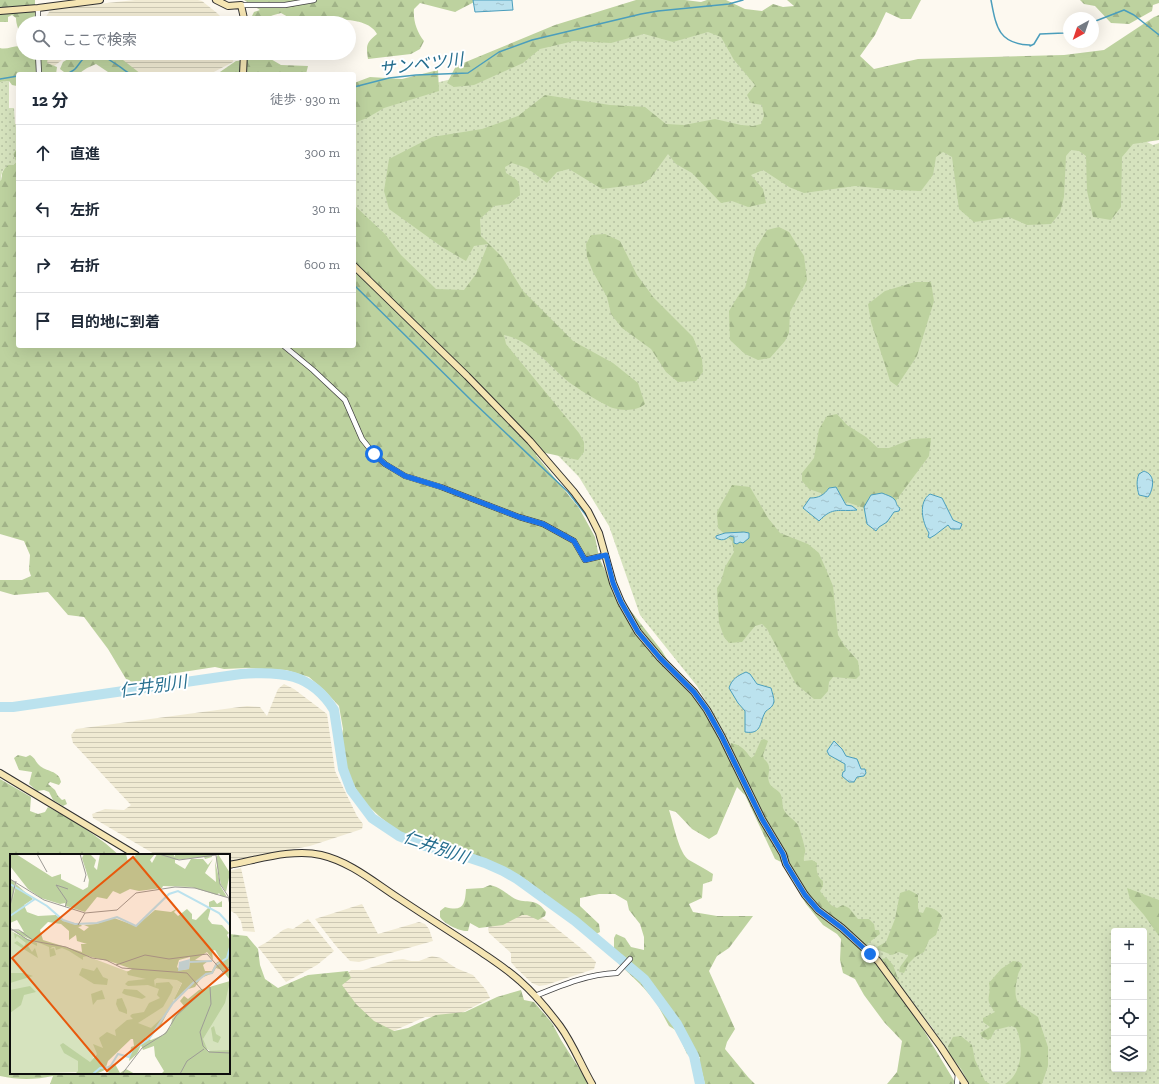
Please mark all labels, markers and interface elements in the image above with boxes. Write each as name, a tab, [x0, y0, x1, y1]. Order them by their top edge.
north arrow	[1063, 12, 1099, 48]
search box	[16, 16, 356, 60]
icon: search	[30, 27, 52, 49]
text: ここで検索	[62, 31, 137, 49]
water label: サンベツ川	[378, 49, 466, 79]
text: 12 分	[32, 90, 68, 110]
text: 徒歩 · 930 m	[270, 92, 340, 107]
icon: ahead	[32, 142, 54, 164]
text: 直進	[70, 145, 100, 163]
text: 300 m	[304, 145, 340, 160]
icon: left	[32, 198, 54, 220]
text: 左折	[70, 201, 100, 219]
text: 30 m	[312, 201, 340, 216]
icon: right	[32, 254, 54, 276]
text: 右折	[70, 257, 100, 275]
text: 600 m	[304, 257, 340, 272]
icon: arrive	[32, 310, 54, 332]
text: 目的地に到着	[70, 313, 160, 331]
route start	[365, 445, 383, 463]
water label: 仁井別川	[118, 671, 190, 701]
water label: 仁井別川	[401, 826, 473, 868]
inset map	[10, 854, 230, 1074]
map controls	[1111, 928, 1147, 1072]
button: +	[1111, 928, 1147, 964]
route end	[861, 945, 879, 963]
button: −	[1111, 964, 1147, 1000]
button: locate	[1111, 1000, 1147, 1036]
button: layers	[1111, 1036, 1147, 1072]

